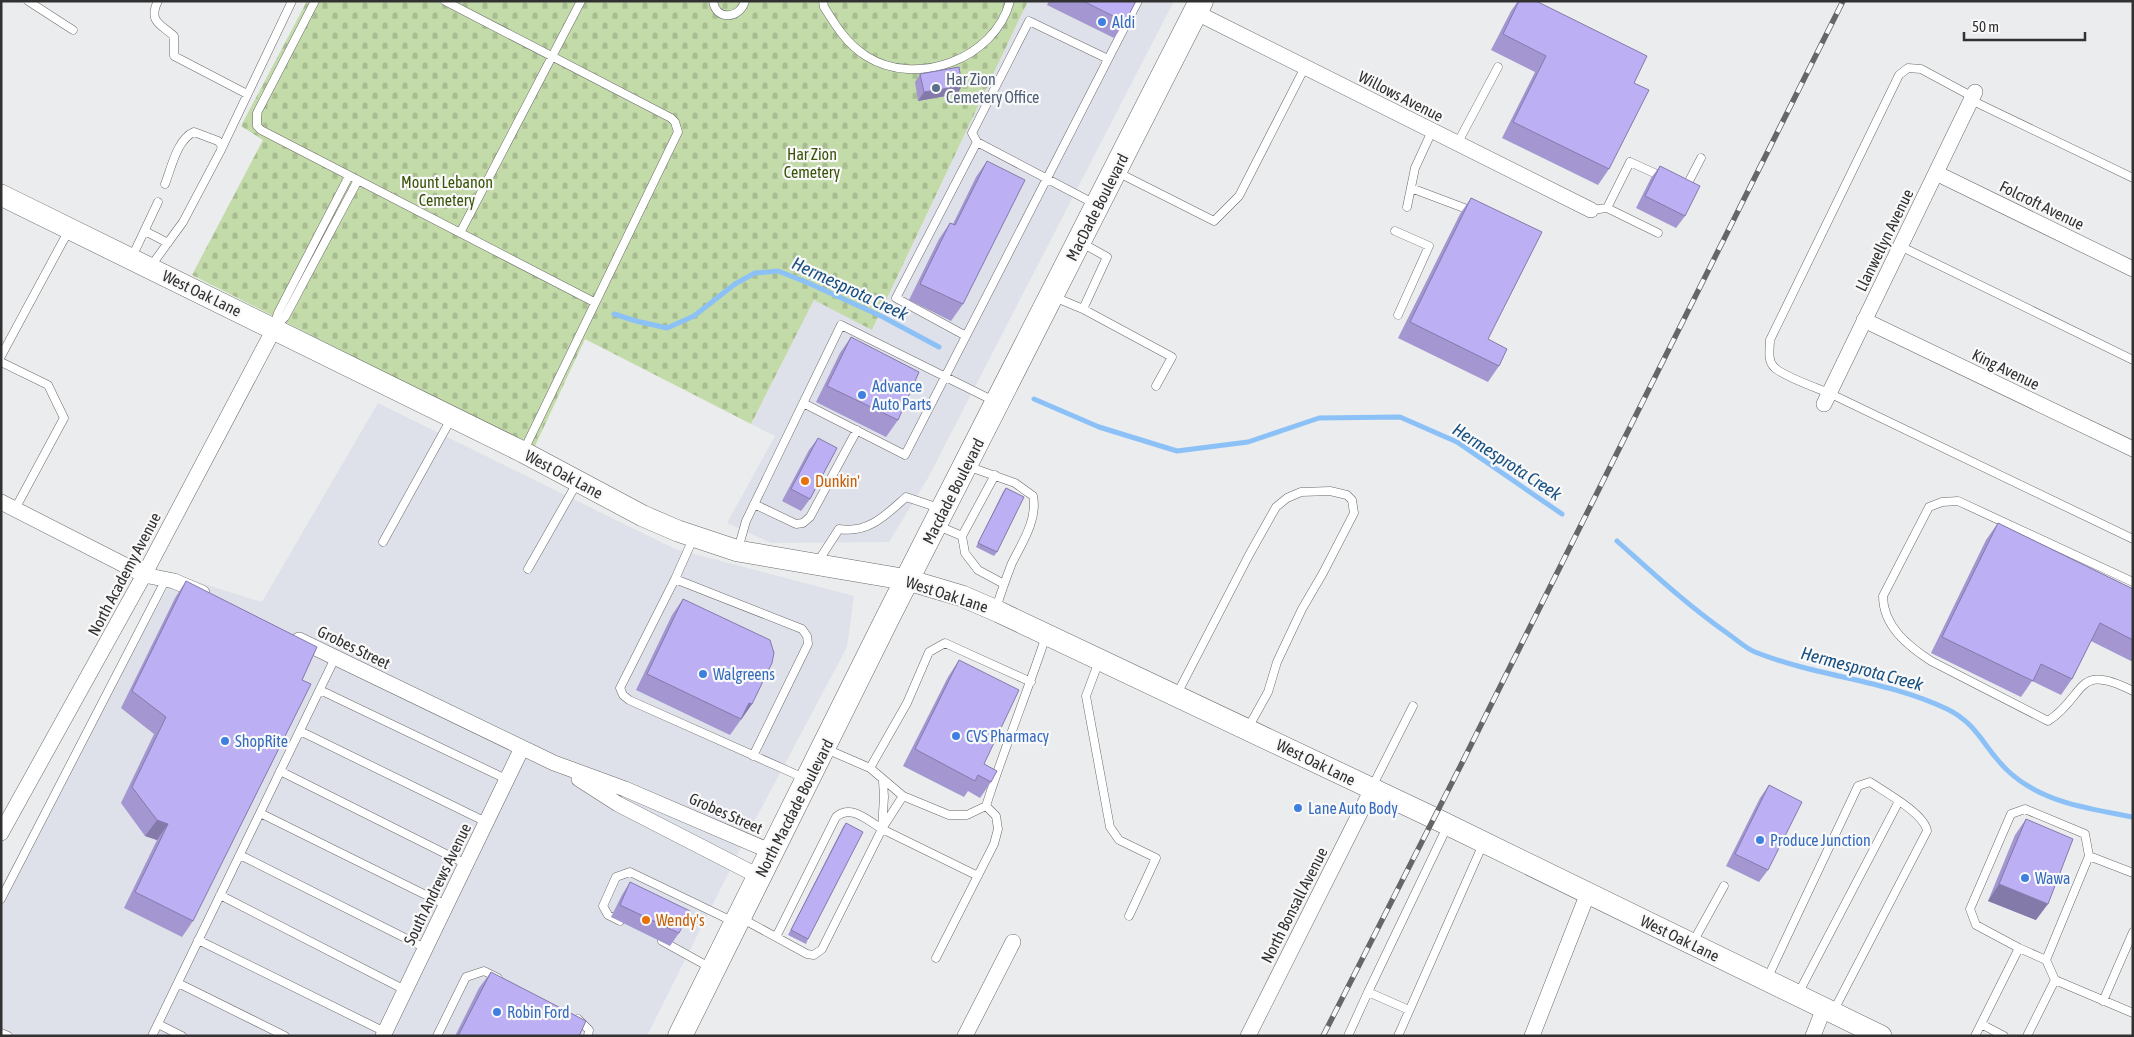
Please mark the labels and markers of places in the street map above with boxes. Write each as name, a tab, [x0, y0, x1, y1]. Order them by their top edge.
place label: Aldi	[1112, 13, 1135, 31]
marker: Aldi	[1096, 16, 1108, 28]
place label: Har Zion Cemetery Office	[946, 70, 1039, 107]
marker: Har Zion Cemetery Office	[930, 82, 942, 94]
place label: Advance Auto Parts	[872, 377, 932, 413]
marker: Advance Auto Parts	[856, 389, 868, 401]
place label: Dunkin'	[815, 472, 860, 490]
marker: Dunkin'	[799, 475, 811, 487]
place label: Walgreens	[713, 665, 775, 684]
marker: Walgreens	[697, 668, 709, 680]
place label: CVS Pharmacy	[966, 727, 1050, 746]
marker: CVS Pharmacy	[950, 730, 962, 742]
place label: ShopRite	[235, 732, 288, 751]
marker: ShopRite	[219, 735, 231, 747]
place label: Lane Auto Body	[1308, 799, 1398, 818]
marker: Lane Auto Body	[1292, 802, 1304, 814]
place label: Produce Junction	[1770, 831, 1871, 849]
marker: Produce Junction	[1754, 834, 1766, 846]
place label: Wawa	[2035, 869, 2070, 887]
marker: Wawa	[2019, 872, 2031, 884]
place label: Wendy's	[656, 911, 705, 930]
marker: Wendy's	[640, 914, 652, 926]
place label: Robin Ford	[507, 1003, 570, 1021]
marker: Robin Ford	[491, 1006, 503, 1018]

